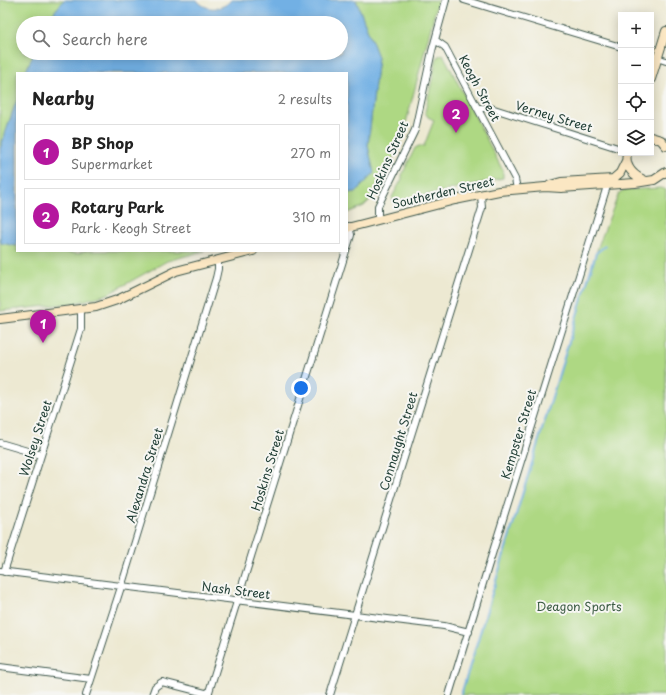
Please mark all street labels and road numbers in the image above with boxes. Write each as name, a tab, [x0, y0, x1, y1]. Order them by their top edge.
street label: Keogh Street	[455, 51, 505, 125]
street label: Verney Street	[513, 96, 595, 136]
street label: Hoskins Street	[362, 118, 412, 202]
street label: Southerden Street	[390, 172, 496, 212]
street label: Kempster Street	[496, 387, 540, 481]
street label: Connaught Street	[374, 389, 422, 493]
street label: Wolsey Street	[14, 397, 56, 478]
street label: Alexandra Street	[121, 425, 167, 525]
street label: Hoskins Street	[246, 427, 288, 513]
street label: Nash Street	[201, 577, 271, 603]

